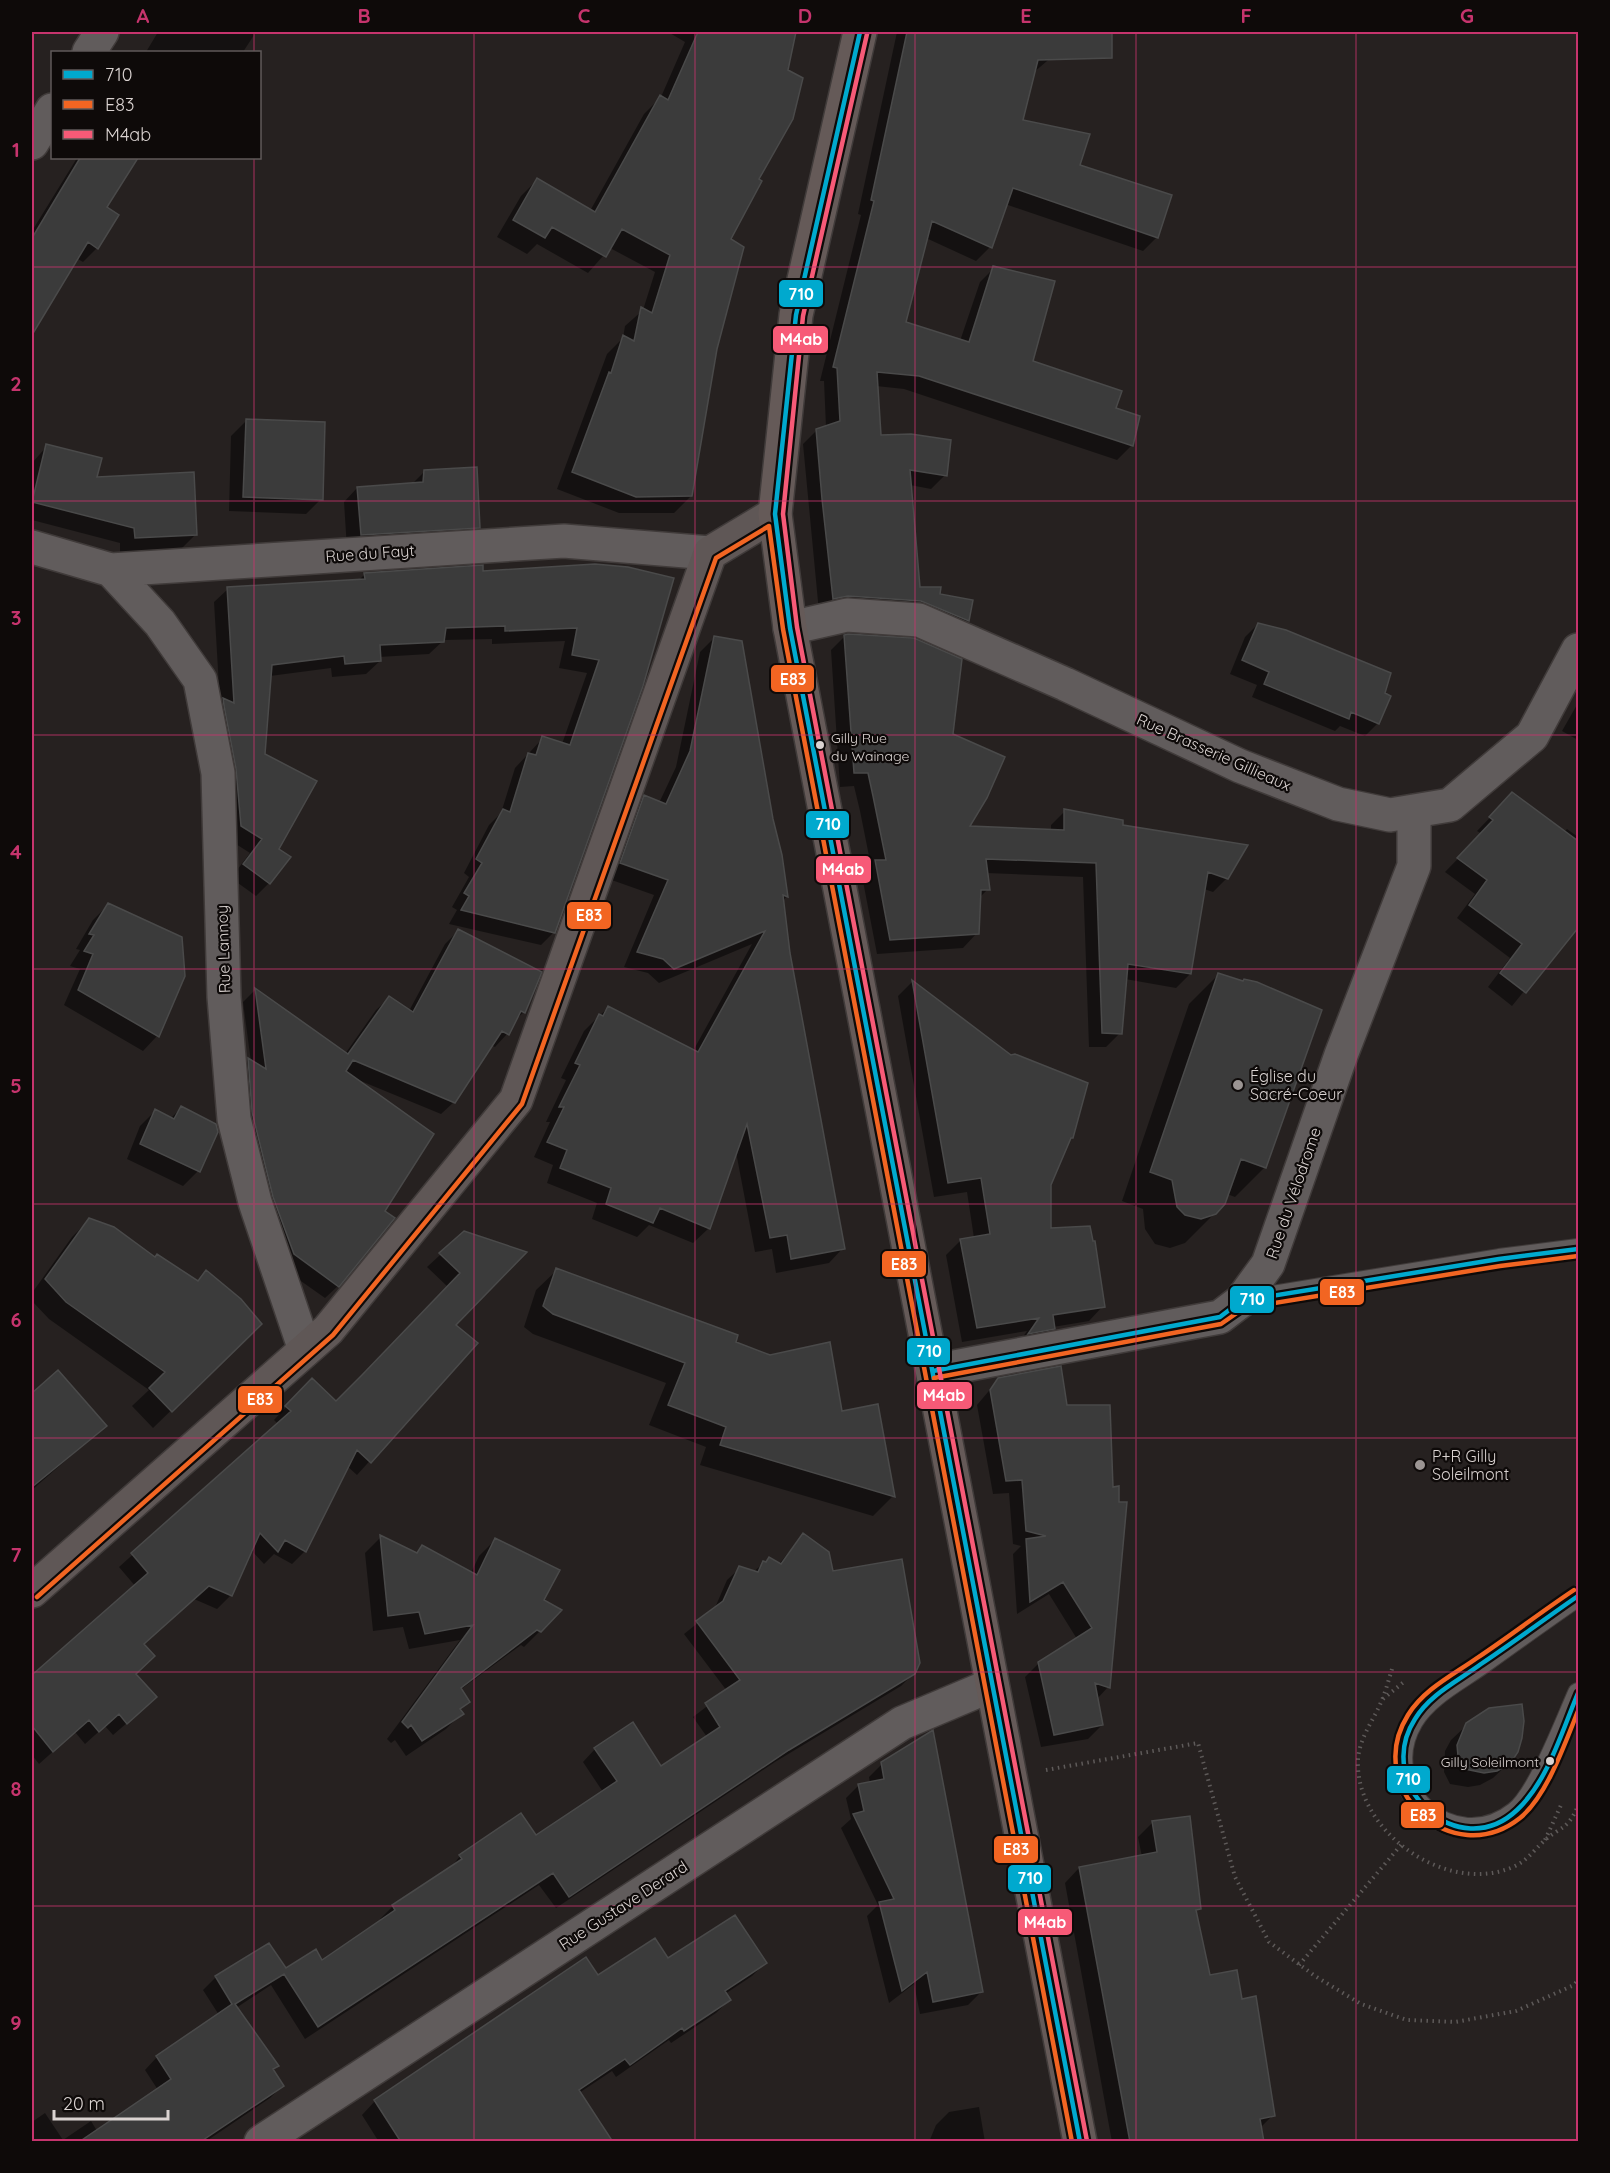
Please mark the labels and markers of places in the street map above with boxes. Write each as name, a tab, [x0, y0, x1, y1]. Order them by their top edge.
place label: Gilly Rue du Wainage	[831, 729, 909, 765]
marker: Gilly Rue du Wainage	[814, 739, 826, 751]
place label: Église du Sacré-Coeur	[1250, 1066, 1342, 1104]
marker: Église du Sacré-Coeur	[1231, 1078, 1245, 1092]
place label: P+R Gilly Soleilmont	[1432, 1446, 1509, 1484]
marker: P+R Gilly Soleilmont	[1413, 1458, 1427, 1472]
place label: Gilly Soleilmont	[1441, 1753, 1539, 1771]
marker: Gilly Soleilmont	[1544, 1755, 1556, 1767]

